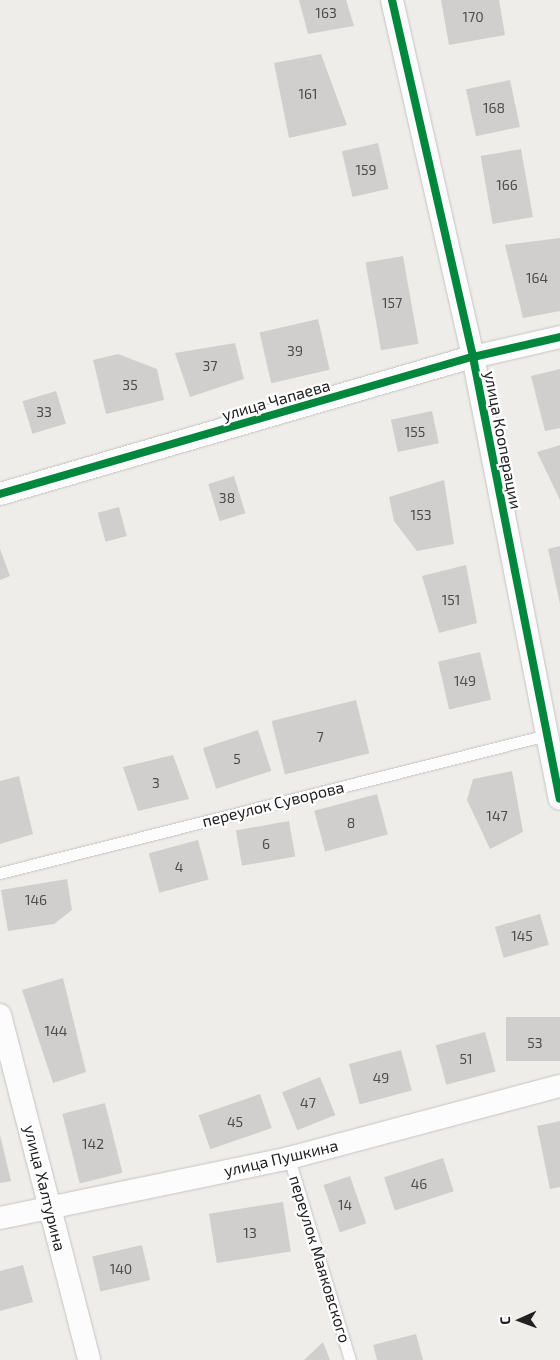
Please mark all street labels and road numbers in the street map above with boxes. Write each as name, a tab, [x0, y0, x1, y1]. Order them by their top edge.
street label: улица Кооперации	[480, 369, 526, 511]
street label: улица Чапаева	[220, 375, 332, 425]
street label: переулок Суворова	[200, 777, 346, 831]
street label: улица Халтурина	[20, 1123, 70, 1253]
street label: улица Пушкина	[222, 1136, 340, 1180]
street label: переулок Маяковского	[285, 1173, 355, 1345]

